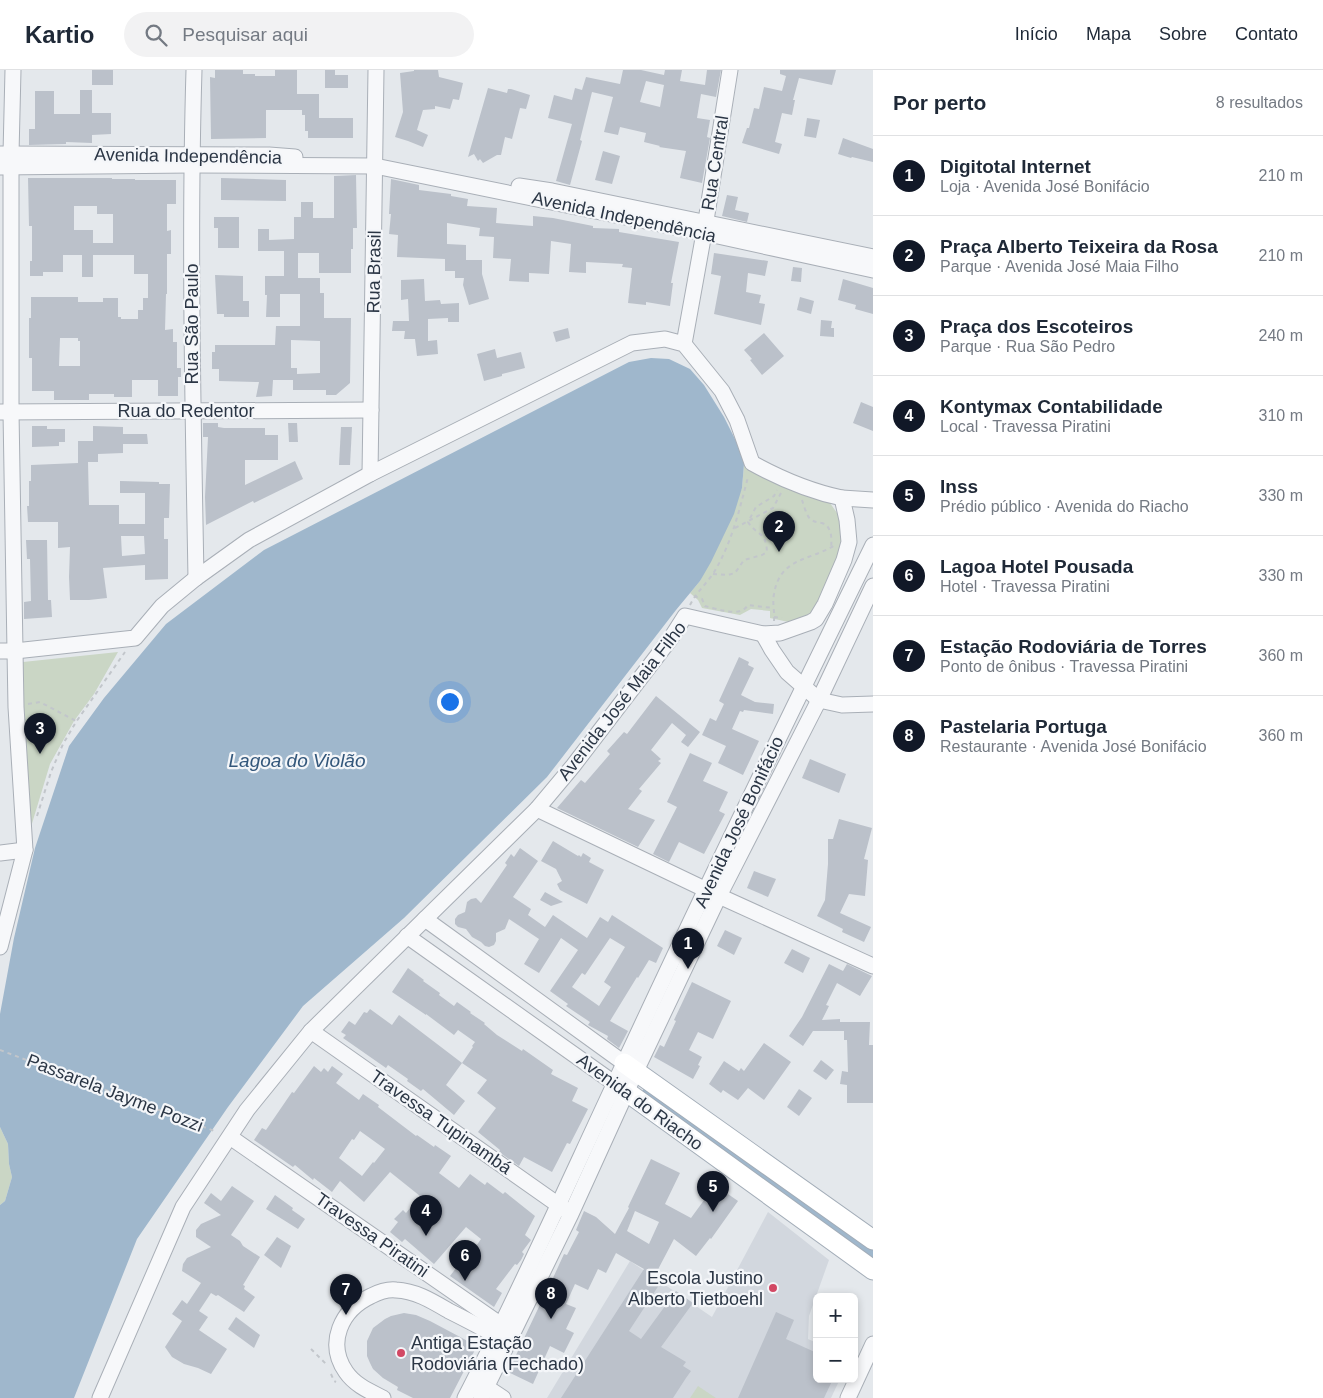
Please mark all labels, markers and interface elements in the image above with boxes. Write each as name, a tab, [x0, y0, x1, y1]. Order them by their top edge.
search box	[124, 12, 474, 57]
text: Kartio	[25, 21, 94, 48]
icon: search	[142, 21, 170, 49]
text: Pesquisar aqui	[182, 24, 308, 45]
text: Início	[1015, 24, 1058, 44]
text: Mapa	[1086, 24, 1131, 44]
text: Sobre	[1159, 24, 1207, 44]
text: Contato	[1235, 24, 1298, 44]
text: Por perto	[893, 91, 986, 114]
text: 8 resultados	[1216, 94, 1303, 111]
street label: Rua Central	[698, 114, 732, 212]
street label: Avenida Independência	[94, 144, 283, 168]
text: Digitotal Internet	[940, 156, 1091, 177]
text: 1	[905, 167, 913, 184]
text: 210 m	[1259, 167, 1303, 184]
text: Loja · Avenida José Bonifácio	[940, 178, 1150, 195]
street label: Avenida Independência	[530, 188, 719, 247]
street label: Rua Brasil	[363, 230, 385, 314]
text: Praça Alberto Teixeira da Rosa	[940, 236, 1218, 257]
text: 2	[905, 247, 913, 264]
text: 210 m	[1259, 247, 1303, 264]
text: Parque · Avenida José Maia Filho	[940, 258, 1179, 275]
street label: Rua São Paulo	[182, 263, 202, 385]
text: Praça dos Escoteiros	[940, 316, 1133, 337]
text: 3	[905, 327, 913, 344]
text: 240 m	[1259, 327, 1303, 344]
text: Parque · Rua São Pedro	[940, 338, 1115, 355]
text: Kontymax Contabilidade	[940, 396, 1163, 417]
street label: Rua do Redentor	[117, 401, 255, 421]
text: 4	[905, 407, 913, 424]
text: 310 m	[1259, 407, 1303, 424]
text: Local · Travessa Piratini	[940, 418, 1111, 435]
text: Inss	[940, 476, 978, 497]
text: 5	[905, 487, 913, 504]
text: 330 m	[1259, 487, 1303, 504]
text: Prédio público · Avenida do Riacho	[940, 498, 1189, 515]
pin: 2	[763, 511, 795, 552]
text: Lagoa Hotel Pousada	[940, 556, 1133, 577]
text: 6	[905, 567, 913, 584]
text: 330 m	[1259, 567, 1303, 584]
text: Hotel · Travessa Piratini	[940, 578, 1110, 595]
street label: Avenida José Maia Filho	[554, 618, 690, 784]
text: Estação Rodoviária de Torres	[940, 636, 1207, 657]
text: 7	[905, 647, 913, 664]
text: 360 m	[1259, 647, 1303, 664]
text: Ponto de ônibus · Travessa Piratini	[940, 658, 1188, 675]
your location	[437, 689, 463, 715]
pin: 3	[24, 713, 56, 754]
text: Pastelaria Portuga	[940, 716, 1107, 737]
text: 8	[905, 727, 913, 744]
text: 360 m	[1259, 727, 1303, 744]
street label: Avenida José Bonifácio	[690, 733, 788, 911]
text: Restaurante · Avenida José Bonifácio	[940, 738, 1207, 755]
water label: Lagoa do Violão	[229, 750, 366, 771]
pin: 1	[672, 928, 704, 969]
street label: Passarela Jayme Pozzi	[24, 1050, 206, 1136]
street label: Avenida do Riacho	[573, 1050, 707, 1154]
street label: Travessa Tupinambá	[367, 1066, 516, 1179]
pin: 5	[697, 1171, 729, 1212]
street label: Travessa Piratini	[312, 1189, 432, 1281]
pin: 4	[410, 1195, 442, 1236]
pin: 6	[449, 1240, 481, 1281]
place label: Escola Justino Alberto Tietboehl	[628, 1268, 763, 1309]
pin: 7	[330, 1274, 362, 1315]
pin: 8	[535, 1278, 567, 1319]
marker: Escola Justino Alberto Tietboehl	[767, 1282, 779, 1294]
map controls	[813, 1293, 858, 1383]
button: +	[813, 1293, 858, 1338]
place label: Antiga Estação Rodoviária (Fechado)	[411, 1333, 584, 1374]
button: −	[813, 1338, 858, 1383]
marker: Antiga Estação Rodoviária (Fechado)	[395, 1347, 407, 1359]

